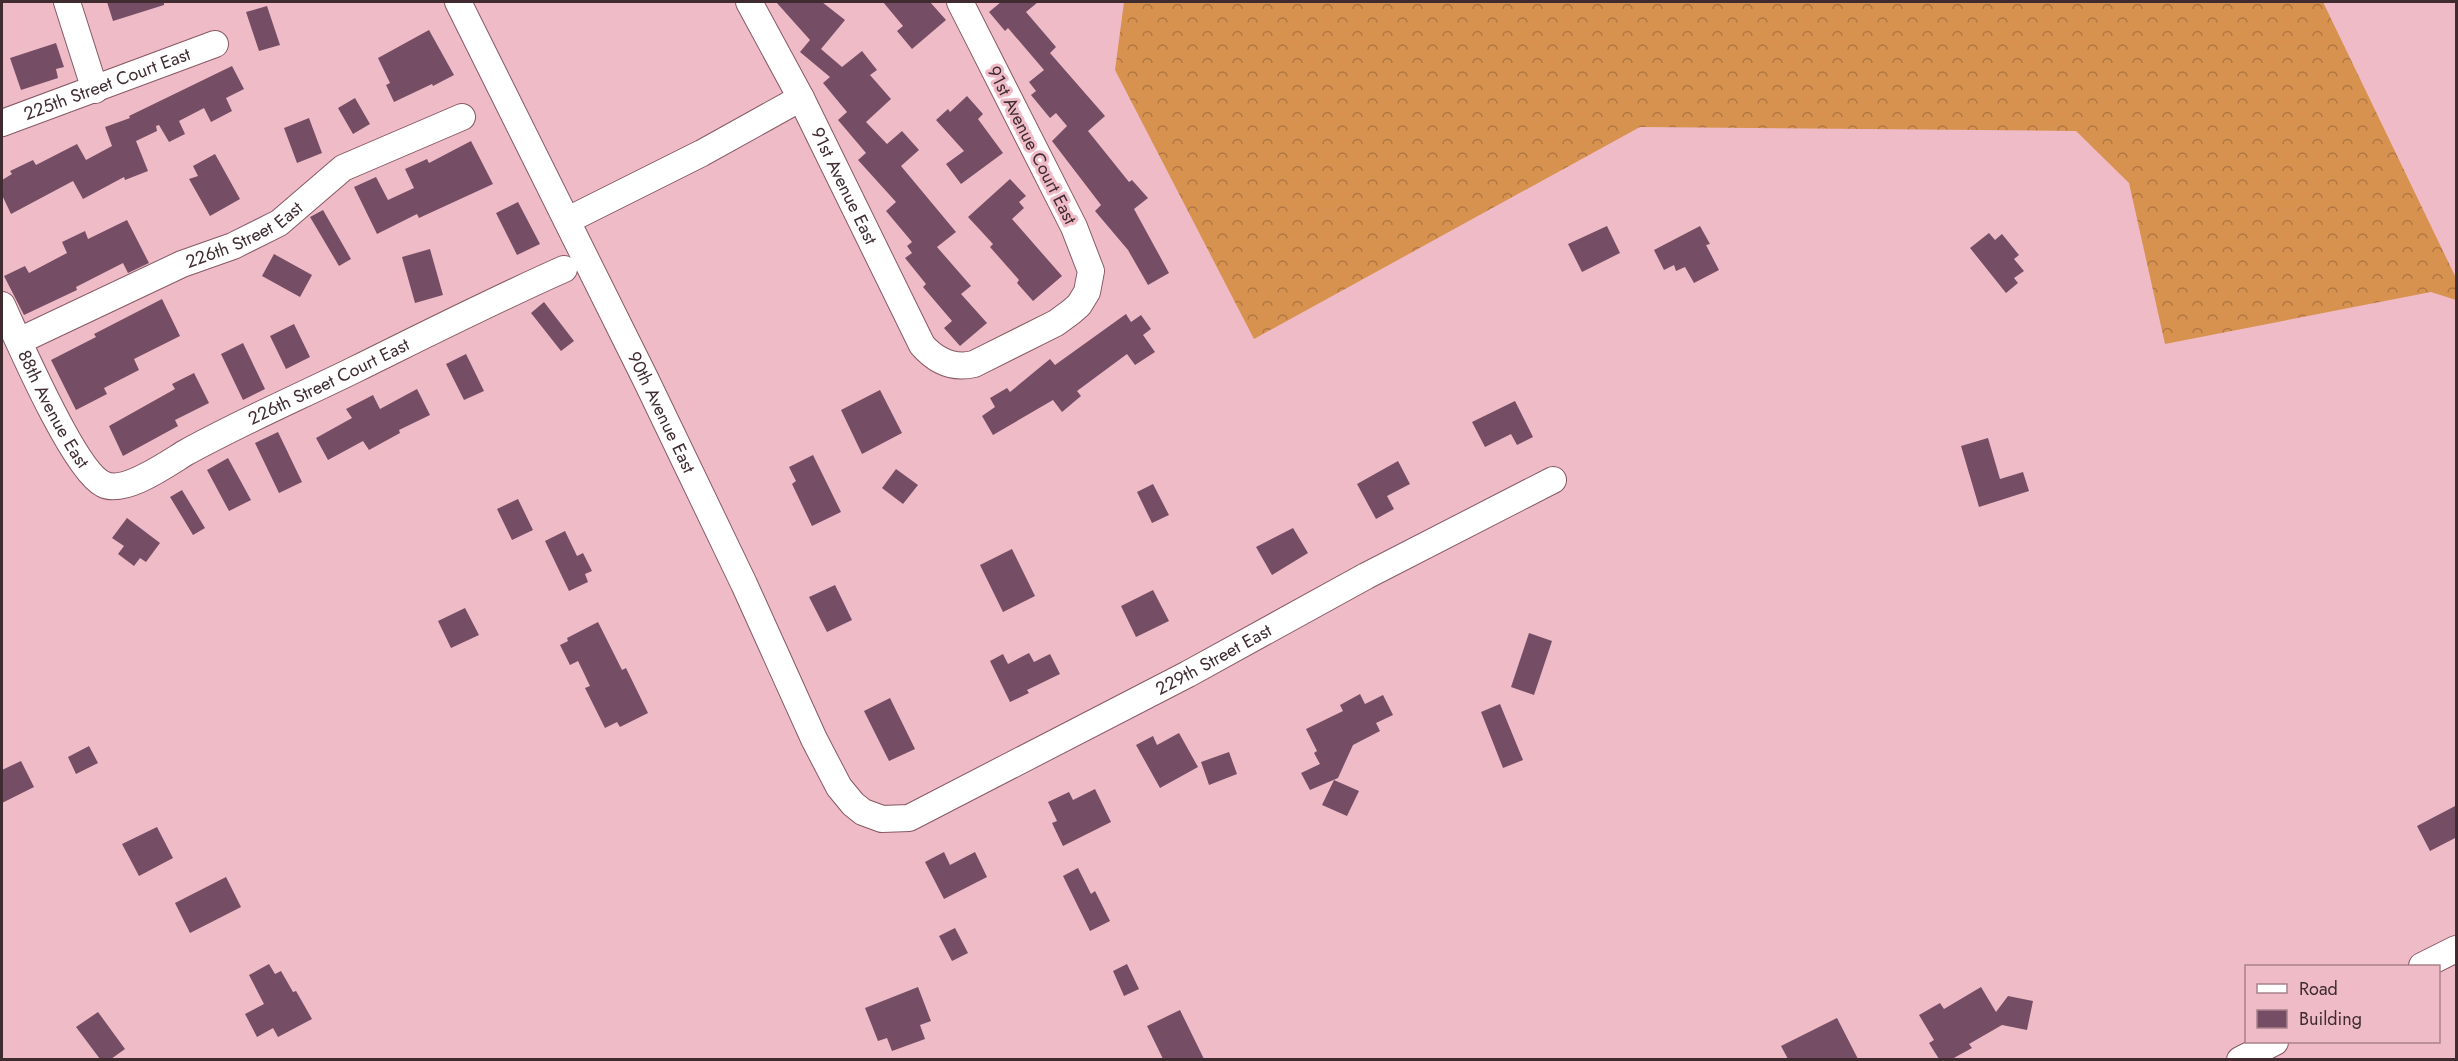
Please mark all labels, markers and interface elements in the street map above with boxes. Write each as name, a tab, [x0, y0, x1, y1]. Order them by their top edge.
street label: 225th Street Court East	[20, 41, 195, 127]
street label: 91st Avenue Court East	[981, 61, 1084, 229]
street label: 91st Avenue East	[804, 123, 884, 249]
street label: 226th Street East	[182, 195, 309, 275]
street label: 226th Street Court East	[244, 331, 414, 432]
street label: 88th Avenue East	[11, 346, 96, 474]
street label: 90th Avenue East	[621, 347, 702, 478]
street label: 229th Street East	[1151, 617, 1277, 702]
legend	[2245, 965, 2440, 1043]
text: Road	[2299, 976, 2338, 1002]
text: Building	[2299, 1006, 2362, 1032]

